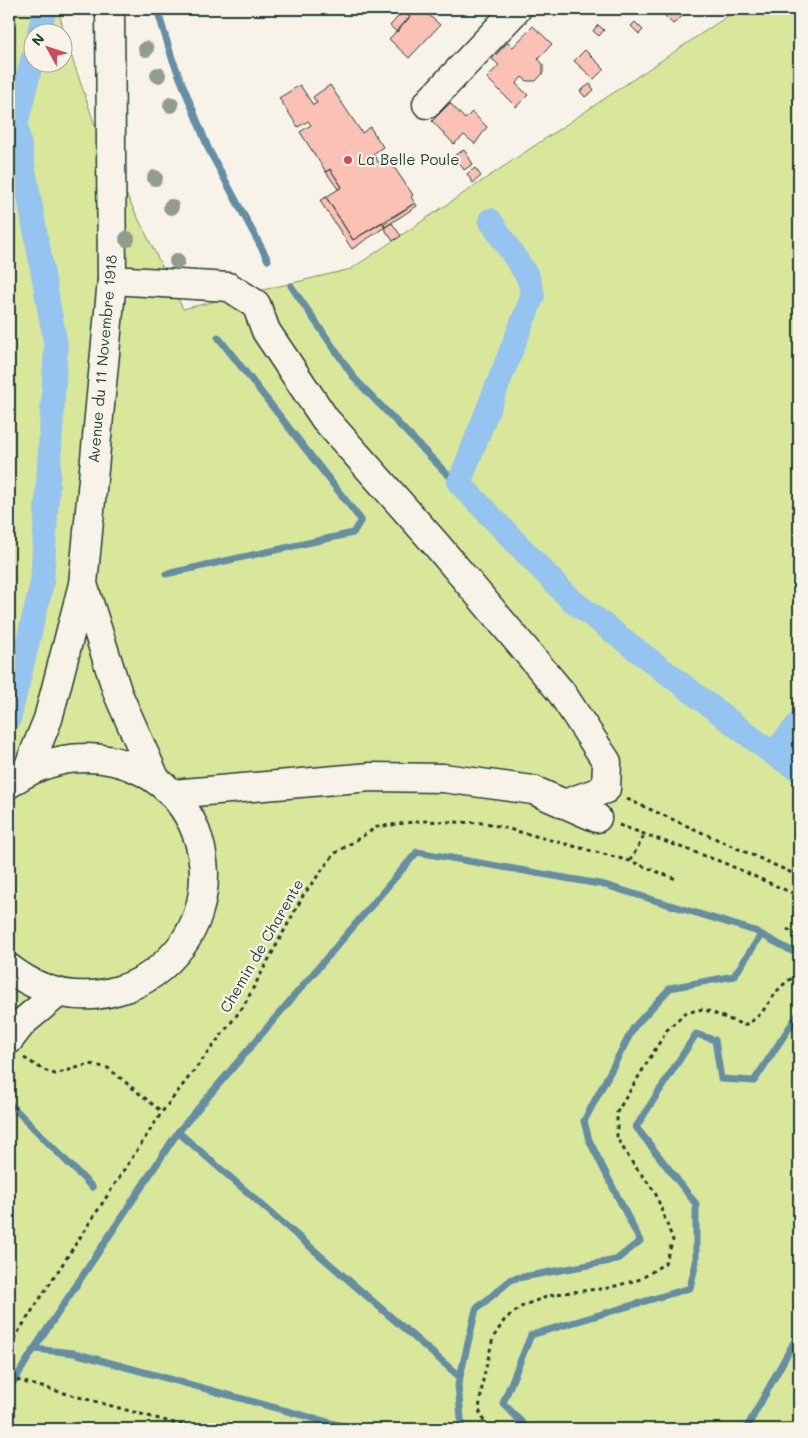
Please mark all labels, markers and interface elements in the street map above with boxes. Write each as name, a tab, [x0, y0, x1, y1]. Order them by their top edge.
north arrow	[22, 22, 72, 72]
text: N	[27, 29, 48, 50]
place label: La Belle Poule	[358, 149, 460, 169]
marker: La Belle Poule	[342, 154, 354, 166]
street label: Avenue du 11 Novembre 1918	[83, 254, 121, 464]
street label: Chemin de Charente	[215, 875, 308, 1016]

